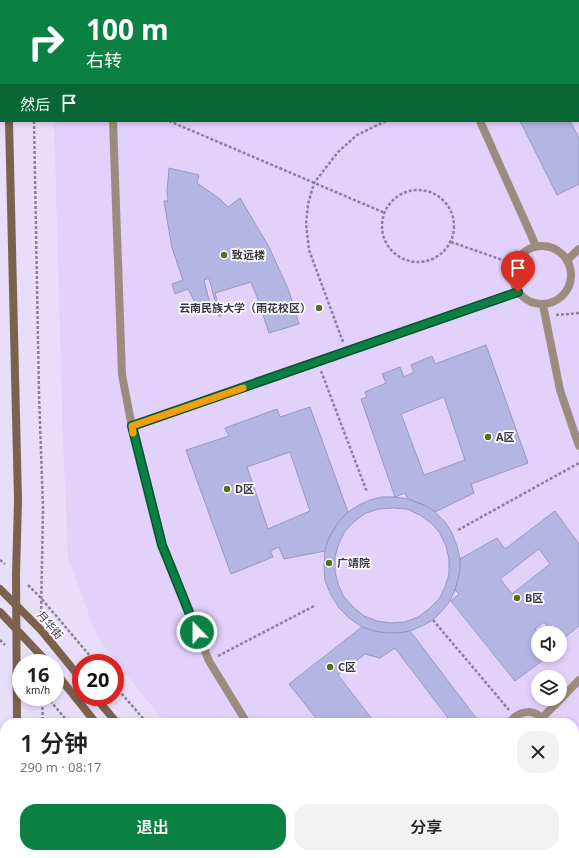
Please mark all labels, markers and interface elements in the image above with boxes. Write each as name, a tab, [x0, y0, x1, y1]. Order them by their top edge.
text: 100 m	[86, 10, 169, 48]
icon: right	[20, 16, 72, 68]
text: 右转	[86, 48, 122, 72]
icon: arrive	[58, 92, 80, 114]
text: 然后	[20, 94, 50, 114]
place label: 致远楼	[232, 247, 265, 262]
marker: 致远楼	[219, 250, 229, 260]
pin	[501, 251, 535, 292]
icon: arrive	[507, 257, 529, 279]
place label: 云南民族大学（雨花校区）	[179, 300, 311, 315]
marker: 云南民族大学（雨花校区）	[314, 303, 324, 313]
place label: A区	[496, 429, 515, 444]
marker: A区	[483, 432, 493, 442]
place label: D区	[235, 481, 254, 496]
marker: D区	[222, 484, 232, 494]
place label: 广靖院	[337, 555, 370, 570]
marker: 广靖院	[324, 558, 334, 568]
place label: B区	[525, 590, 543, 605]
marker: B区	[512, 593, 522, 603]
street label: 月华街	[34, 607, 67, 642]
position arrow	[176, 611, 218, 653]
map controls	[531, 626, 567, 706]
button: sound	[531, 626, 567, 662]
speed limit sign: 20	[72, 654, 124, 706]
place label: C区	[338, 659, 356, 674]
text: 16	[27, 661, 49, 688]
marker: C区	[325, 662, 335, 672]
button: layers	[531, 670, 567, 706]
text: km/h	[26, 683, 50, 697]
text: 1 分钟	[20, 726, 88, 759]
button: close	[517, 731, 559, 773]
text: 290 m · 08:17	[20, 758, 101, 776]
button: 退出	[20, 804, 286, 850]
button: 分享	[294, 804, 559, 850]

